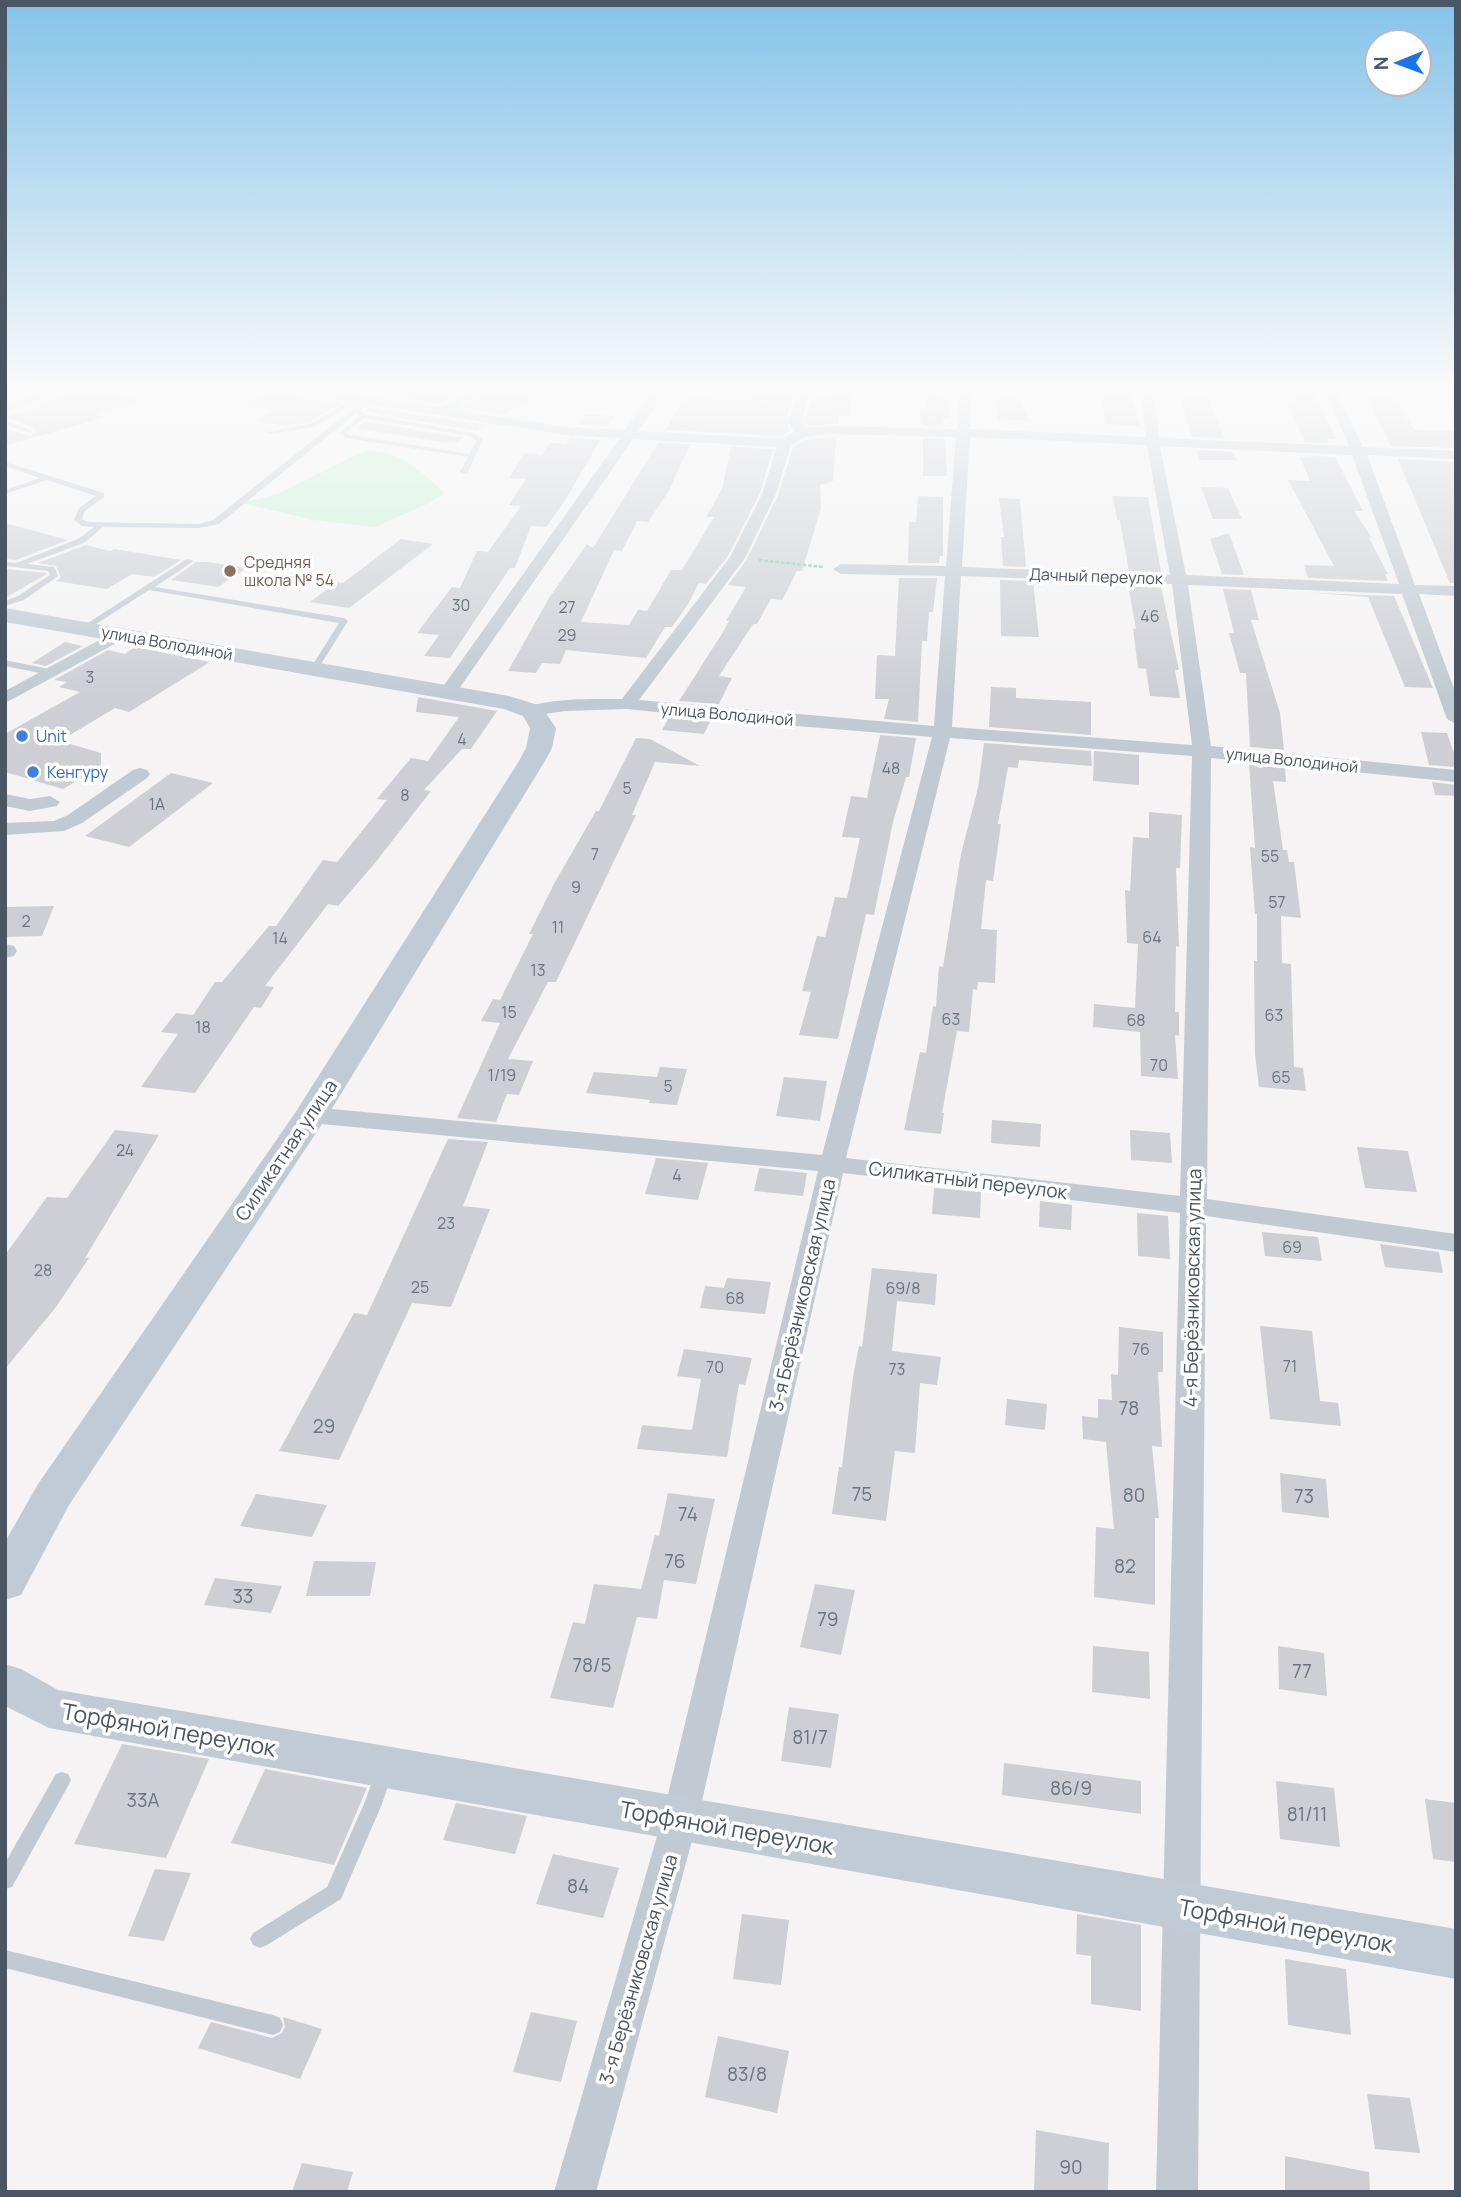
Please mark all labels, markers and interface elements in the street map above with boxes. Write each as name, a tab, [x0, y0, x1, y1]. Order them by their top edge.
north arrow	[1363, 28, 1433, 98]
text: N	[1368, 56, 1394, 70]
place label: Средняя школа № 54	[244, 551, 334, 591]
marker: Средняя школа № 54	[222, 563, 238, 579]
street label: Дачный переулок	[1029, 563, 1164, 589]
house number: 30	[452, 594, 470, 616]
house number: 27	[558, 596, 576, 618]
house number: 46	[1140, 605, 1160, 627]
street label: улица Володиной	[100, 621, 234, 665]
house number: 29	[557, 624, 577, 646]
house number: 3	[86, 666, 94, 688]
street label: улица Володиной	[660, 697, 794, 731]
place label: Unit	[36, 725, 67, 747]
marker: Unit	[14, 728, 30, 744]
house number: 4	[457, 728, 467, 750]
street label: улица Володиной	[1225, 742, 1359, 778]
house number: 48	[882, 757, 900, 779]
place label: Кенгуру	[47, 761, 109, 783]
marker: Кенгуру	[25, 764, 41, 780]
house number: 5	[622, 777, 632, 799]
house number: 8	[400, 784, 410, 806]
house number: 1А	[149, 793, 165, 815]
house number: 7	[591, 843, 599, 865]
house number: 55	[1261, 845, 1279, 867]
house number: 9	[571, 876, 581, 898]
house number: 57	[1268, 891, 1286, 913]
house number: 2	[21, 910, 31, 932]
house number: 11	[552, 916, 564, 938]
house number: 64	[1142, 926, 1162, 948]
house number: 14	[272, 927, 288, 949]
house number: 13	[530, 959, 546, 981]
house number: 15	[501, 1001, 517, 1023]
house number: 63	[1265, 1004, 1283, 1026]
house number: 63	[942, 1008, 960, 1030]
house number: 68	[1126, 1009, 1146, 1031]
house number: 18	[195, 1016, 211, 1038]
house number: 70	[1150, 1054, 1168, 1076]
house number: 1/19	[488, 1064, 516, 1086]
house number: 65	[1271, 1066, 1291, 1088]
street label: Силикатная улица	[229, 1074, 343, 1226]
house number: 5	[663, 1075, 673, 1097]
house number: 24	[116, 1139, 134, 1161]
street label: Силикатный переулок	[867, 1155, 1069, 1205]
house number: 4	[672, 1164, 682, 1186]
street label: 4-я Берёзниковская улица	[1177, 1168, 1207, 1408]
street label: 3-я Берёзниковская улица	[763, 1176, 841, 1414]
house number: 23	[437, 1212, 455, 1234]
house number: 69	[1282, 1236, 1302, 1258]
house number: 28	[34, 1259, 52, 1281]
house number: 25	[411, 1276, 429, 1298]
house number: 69/8	[885, 1277, 921, 1299]
house number: 68	[725, 1287, 745, 1309]
house number: 76	[1132, 1338, 1150, 1360]
house number: 71	[1283, 1355, 1297, 1377]
house number: 70	[706, 1356, 724, 1378]
house number: 73	[889, 1358, 905, 1380]
house number: 78	[1119, 1395, 1139, 1421]
house number: 29	[313, 1413, 335, 1439]
house number: 75	[852, 1481, 872, 1507]
house number: 80	[1123, 1482, 1145, 1508]
house number: 73	[1294, 1483, 1314, 1509]
house number: 74	[678, 1501, 698, 1527]
house number: 76	[664, 1548, 686, 1574]
house number: 82	[1114, 1553, 1136, 1579]
house number: 33	[232, 1583, 254, 1609]
house number: 79	[817, 1606, 839, 1632]
house number: 78/5	[573, 1652, 611, 1678]
house number: 77	[1292, 1658, 1312, 1684]
street label: Торфяной переулок	[60, 1694, 279, 1764]
house number: 81/7	[792, 1724, 828, 1750]
house number: 86/9	[1050, 1775, 1092, 1801]
house number: 33А	[126, 1787, 160, 1813]
street label: Торфяной переулок	[618, 1792, 837, 1862]
house number: 81/11	[1287, 1801, 1327, 1827]
street label: 3-я Берёзниковская улица	[593, 1851, 683, 2087]
house number: 84	[567, 1873, 589, 1899]
street label: Торфяной переулок	[1177, 1890, 1396, 1960]
house number: 83/8	[727, 2061, 767, 2087]
house number: 90	[1059, 2154, 1083, 2180]

